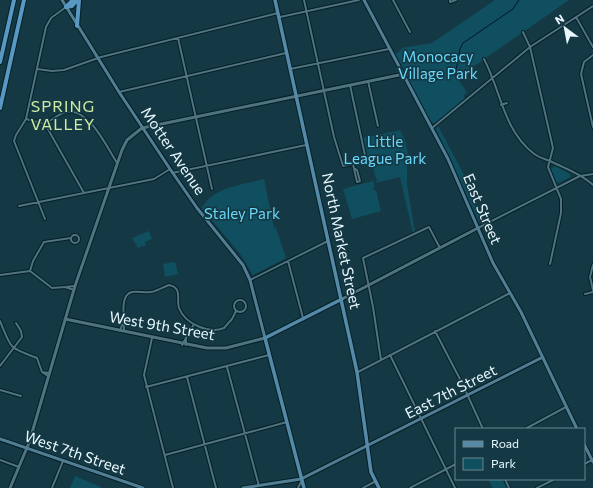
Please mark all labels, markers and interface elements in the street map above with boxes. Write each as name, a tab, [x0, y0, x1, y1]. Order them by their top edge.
north arrow	[545, 8, 585, 48]
text: N	[552, 11, 566, 27]
park label: Monocacy Village Park	[398, 47, 478, 82]
district label: SPRING VALLEY	[30, 96, 96, 133]
street label: Motter Avenue	[138, 103, 210, 198]
park label: Little League Park	[343, 132, 427, 167]
street label: North Market Street	[319, 171, 365, 311]
street label: East Street	[460, 171, 506, 247]
park label: Staley Park	[204, 204, 280, 222]
street label: West 9th Street	[108, 307, 216, 343]
street label: East 7th Street	[402, 360, 499, 422]
street label: West 7th Street	[22, 426, 128, 478]
legend	[455, 428, 585, 480]
text: Road	[491, 436, 519, 450]
text: Park	[491, 456, 517, 470]

